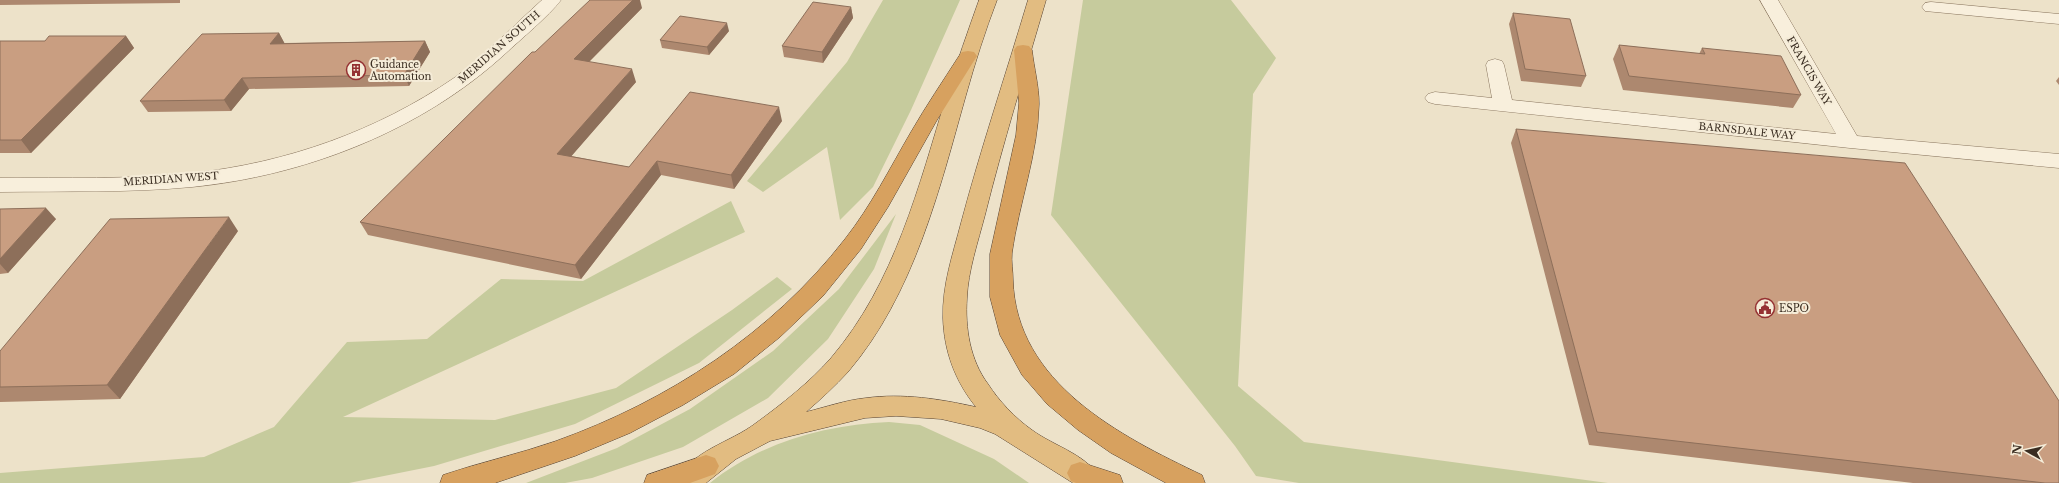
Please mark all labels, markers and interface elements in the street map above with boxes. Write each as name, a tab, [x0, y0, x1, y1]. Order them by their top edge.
street label: MERIDIAN SOUTH	[455, 8, 543, 86]
street label: FRANCIS WAY	[1784, 34, 1834, 108]
place label: Guidance Automation	[369, 58, 432, 83]
building icon: Guidance Automation	[345, 59, 367, 81]
street label: BARNSDALE WAY	[1698, 119, 1797, 143]
street label: MERIDIAN WEST	[123, 169, 219, 189]
public building icon: ESPO	[1754, 297, 1776, 319]
place label: ESPO	[1779, 302, 1809, 315]
north arrow	[2007, 431, 2047, 471]
text: N	[2009, 443, 2025, 456]

